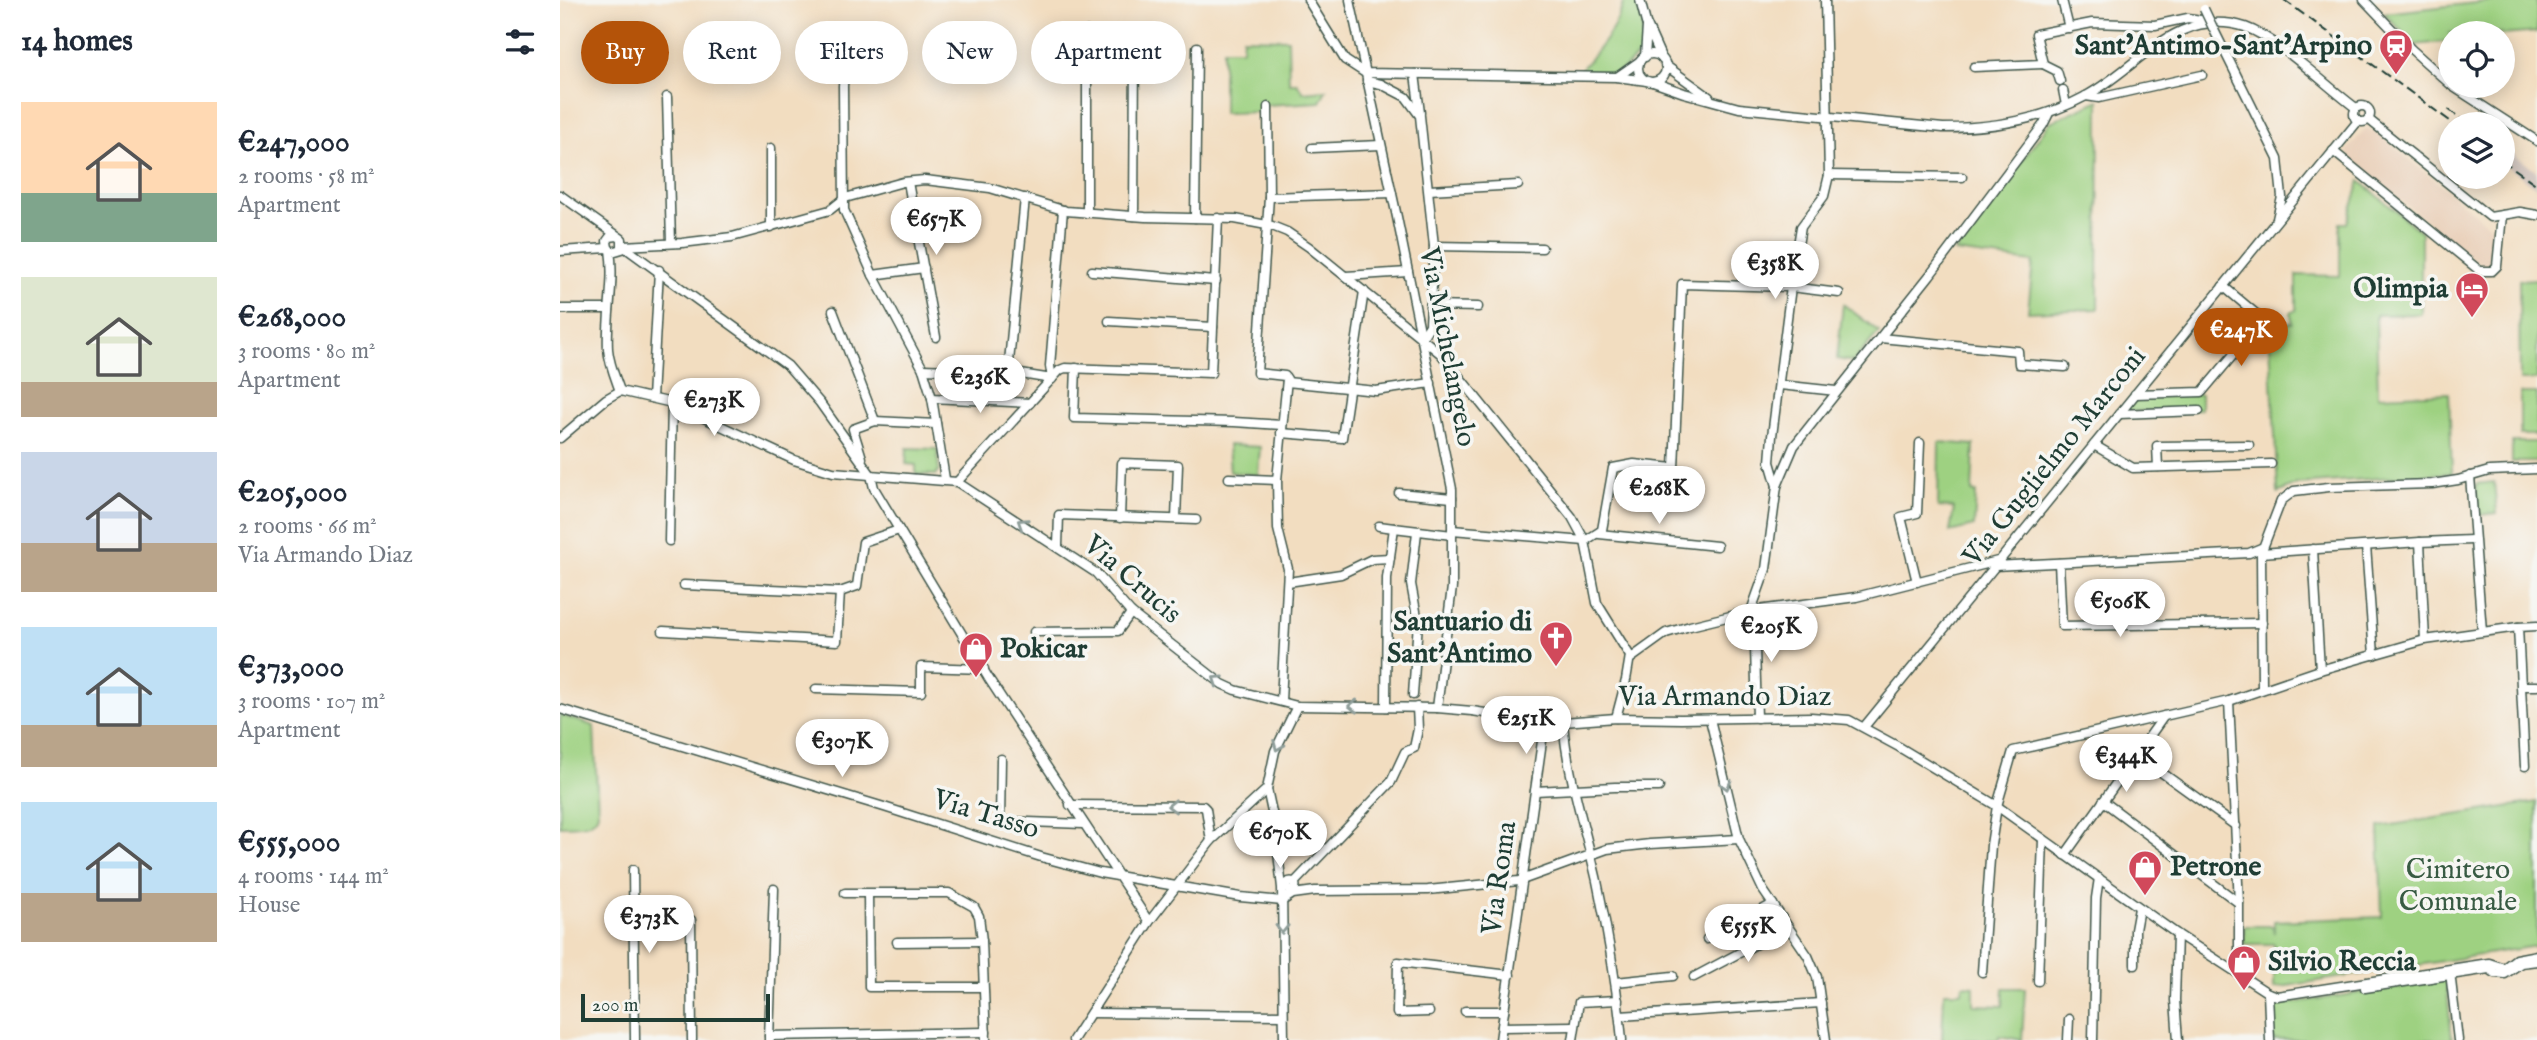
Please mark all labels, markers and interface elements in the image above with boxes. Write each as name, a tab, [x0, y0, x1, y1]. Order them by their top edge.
chip: Buy	[581, 21, 669, 84]
chip: Rent	[683, 21, 781, 84]
chip: Filters	[795, 21, 908, 84]
chip: New	[922, 21, 1017, 84]
chip: Apartment	[1031, 21, 1186, 84]
map controls	[2438, 21, 2515, 189]
button: locate	[2438, 21, 2515, 98]
text: 14 homes	[21, 23, 133, 61]
icon: filters	[501, 23, 539, 61]
station icon: Sant'Antimo-Sant'Arpino	[2377, 27, 2415, 76]
place label: Sant'Antimo-Sant'Arpino	[2075, 29, 2372, 64]
button: layers	[2438, 112, 2515, 189]
text: €247,000	[238, 124, 350, 162]
icon: home	[77, 130, 161, 214]
text: 2 rooms · 58 m²	[238, 162, 375, 191]
text: Apartment	[238, 191, 341, 220]
pin: €657K	[887, 198, 985, 257]
text: €657K	[907, 205, 965, 234]
pin: €358K	[1726, 242, 1824, 301]
street label: Via Michelangelo	[1410, 243, 1484, 450]
text: €358K	[1747, 249, 1803, 278]
hotel icon: Olimpia	[2453, 270, 2491, 319]
place label: Olimpia	[2353, 272, 2449, 307]
text: €268,000	[238, 299, 346, 337]
icon: home	[77, 305, 161, 389]
pin: €247K	[2192, 308, 2290, 368]
text: €247K	[2210, 316, 2272, 345]
text: 3 rooms · 80 m²	[238, 337, 375, 366]
street label: Via Guglielmo Marconi	[1955, 340, 2154, 575]
pin: €236K	[931, 356, 1029, 415]
text: €236K	[950, 363, 1010, 392]
text: Apartment	[238, 366, 341, 395]
pin: €273K	[665, 378, 763, 438]
text: €273K	[684, 386, 744, 415]
pin: €268K	[1610, 466, 1708, 526]
text: €205,000	[238, 474, 347, 512]
text: €268K	[1629, 474, 1689, 503]
icon: home	[77, 480, 161, 564]
text: 2 rooms · 66 m²	[238, 512, 377, 541]
one-way arrow	[1016, 518, 1029, 531]
street label: Via Crucis	[1075, 527, 1188, 632]
text: Via Armando Diaz	[238, 541, 413, 570]
pin: €506K	[2071, 580, 2169, 639]
text: €506K	[2090, 587, 2150, 616]
pin: €205K	[1722, 604, 1820, 664]
place label: Santuario di Sant'Antimo	[1387, 605, 1532, 672]
text: €205K	[1741, 612, 1801, 641]
church icon: Santuario di Sant'Antimo	[1537, 619, 1575, 668]
shop icon: Pokicar	[957, 630, 995, 679]
place label: Pokicar	[1000, 632, 1088, 667]
text: €373,000	[238, 649, 344, 687]
icon: home	[77, 655, 161, 739]
one-way arrow	[1212, 676, 1225, 688]
street label: Via Armando Diaz	[1617, 680, 1832, 715]
text: 3 rooms · 107 m²	[238, 687, 386, 716]
pin: €251K	[1477, 696, 1575, 756]
one-way arrow	[1347, 698, 1357, 714]
text: €251K	[1497, 704, 1555, 733]
text: Apartment	[238, 716, 341, 745]
pin: €307K	[793, 720, 891, 779]
text: €307K	[812, 727, 872, 756]
pin: €344K	[2077, 734, 2175, 794]
one-way arrow	[1273, 739, 1287, 751]
text: €344K	[2095, 742, 2157, 771]
one-way arrow	[1718, 779, 1732, 791]
street label: Via Tasso	[928, 782, 1043, 848]
one-way arrow	[1166, 798, 1177, 813]
pin: €670K	[1231, 810, 1329, 870]
text: €670K	[1249, 818, 1311, 847]
street label: Via Roma	[1475, 818, 1525, 938]
text: €555,000	[238, 824, 340, 862]
icon: home	[77, 830, 161, 914]
shop icon: Petrone	[2126, 848, 2164, 897]
place label: Petrone	[2170, 850, 2261, 885]
park label: Cimitero Comunale	[2399, 853, 2517, 920]
text: 4 rooms · 144 m²	[238, 862, 389, 891]
text: House	[238, 891, 300, 920]
pin: €373K	[600, 895, 698, 955]
text: €373K	[620, 903, 678, 932]
pin: €555K	[1699, 904, 1797, 964]
text: €555K	[1720, 912, 1776, 941]
one-way arrow	[1274, 925, 1290, 935]
shop icon: Silvio Reccia	[2225, 943, 2263, 992]
place label: Silvio Reccia	[2268, 945, 2417, 980]
scale bar	[581, 991, 770, 1023]
text: 200 m	[592, 994, 638, 1018]

